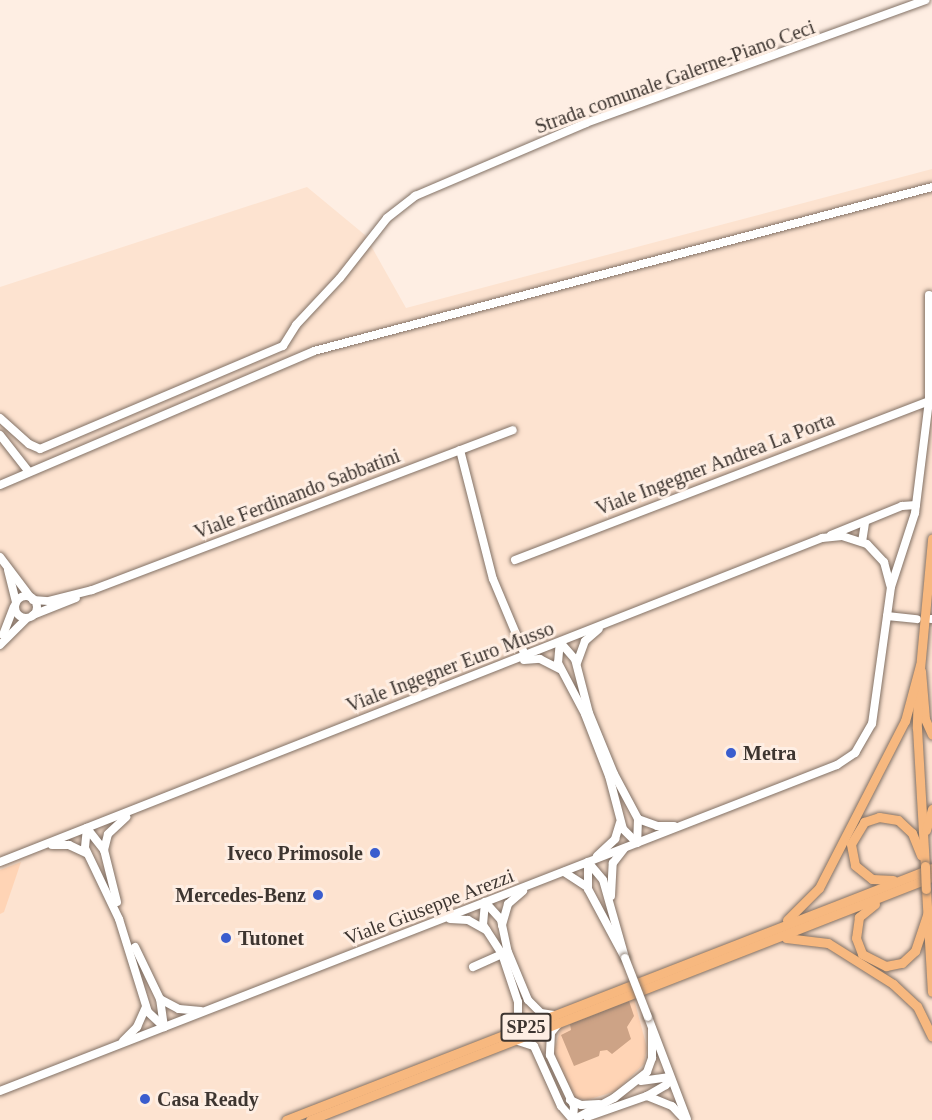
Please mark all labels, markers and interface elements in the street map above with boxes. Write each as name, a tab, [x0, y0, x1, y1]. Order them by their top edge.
street label: Strada comunale Galerne-Piano Ceci	[532, 15, 818, 139]
street label: Viale Ingegner Andrea La Porta	[592, 407, 838, 521]
street label: Viale Ferdinando Sabbatini	[191, 444, 403, 544]
street label: Viale Ingegner Euro Musso	[343, 616, 557, 718]
place label: Metra	[743, 741, 796, 765]
marker: Metra	[724, 746, 738, 760]
place label: Iveco Primosole	[227, 841, 363, 865]
marker: Iveco Primosole	[368, 846, 382, 860]
street label: Viale Giuseppe Arezzi	[340, 863, 518, 951]
place label: Mercedes-Benz	[175, 883, 306, 907]
marker: Mercedes-Benz	[311, 888, 325, 902]
place label: Tutonet	[238, 926, 304, 950]
marker: Tutonet	[219, 931, 233, 945]
road number: SP25	[499, 1012, 553, 1042]
place label: Casa Ready	[157, 1087, 259, 1111]
marker: Casa Ready	[138, 1092, 152, 1106]

